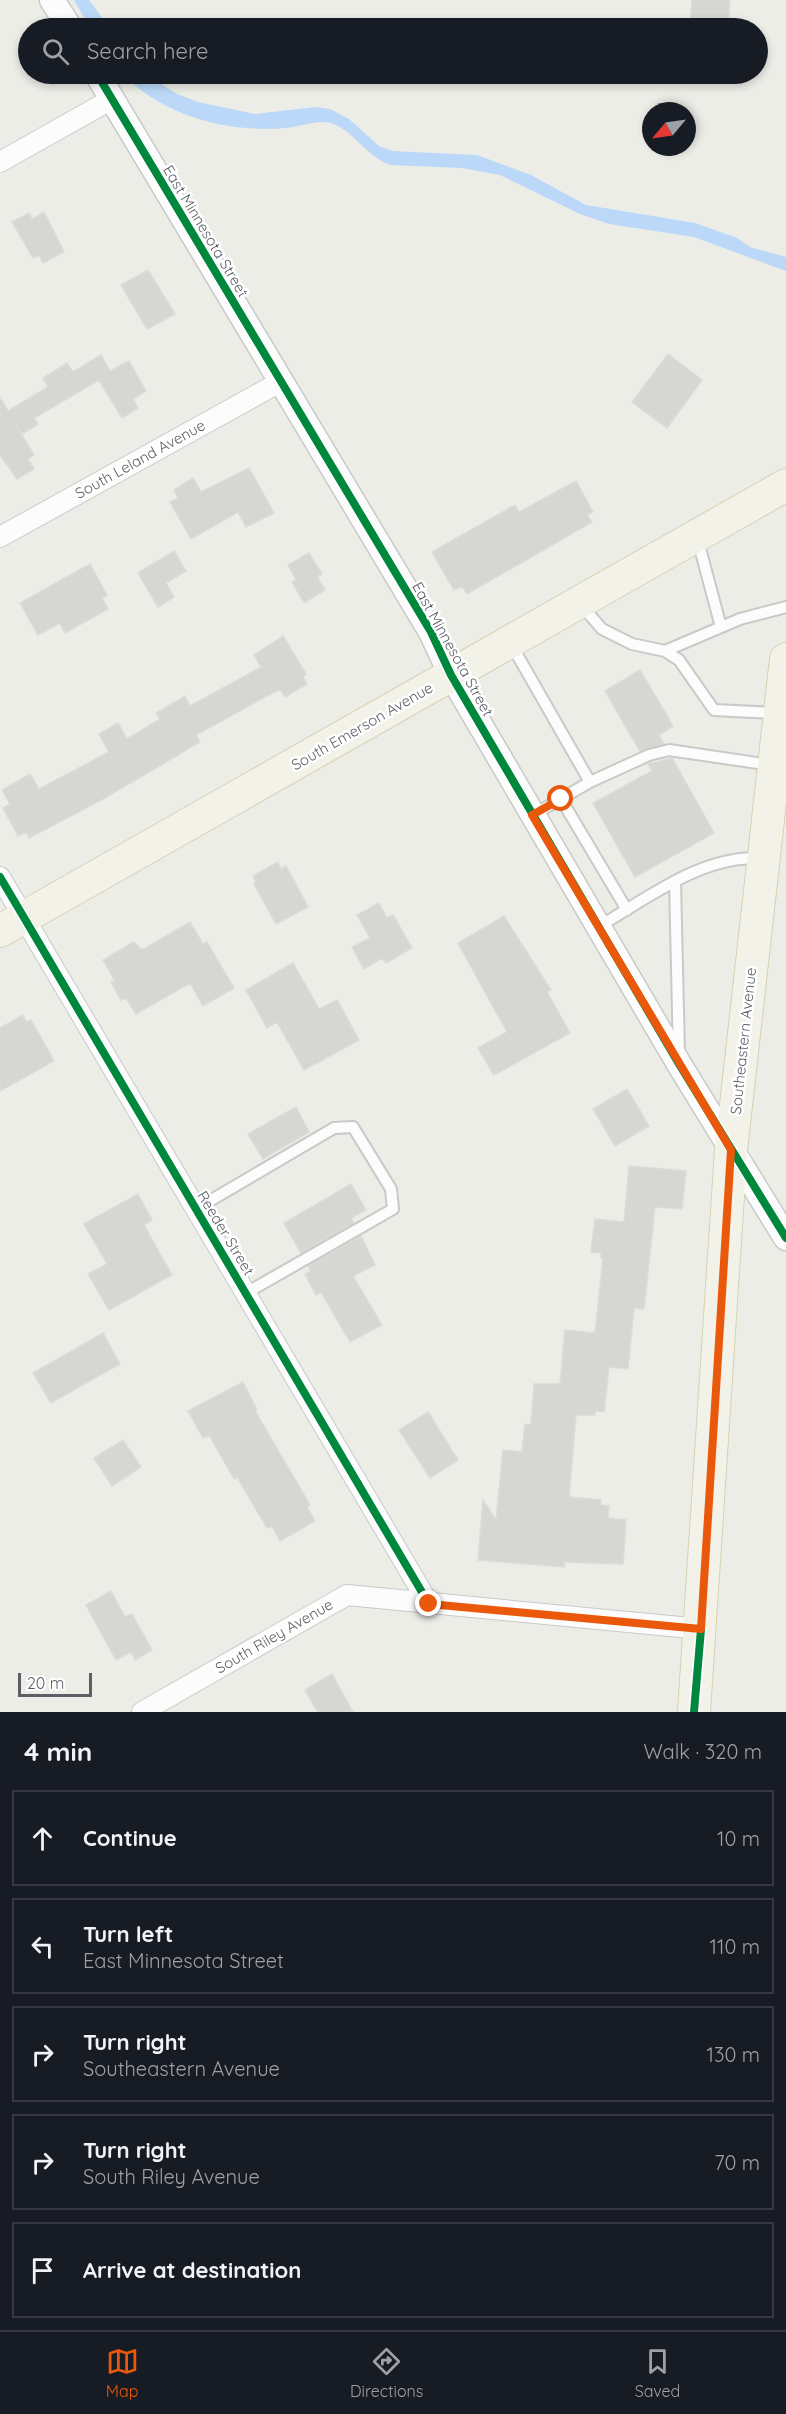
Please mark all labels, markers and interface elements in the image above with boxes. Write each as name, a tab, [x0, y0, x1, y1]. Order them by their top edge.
search box	[18, 18, 768, 84]
icon: search	[39, 35, 72, 68]
text: Search here	[87, 37, 208, 65]
north arrow	[642, 102, 696, 156]
street label: East Minnesota Street	[159, 162, 253, 300]
street label: South Leland Avenue	[72, 415, 208, 503]
street label: East Minnesota Street	[408, 579, 498, 719]
street label: South Emerson Avenue	[288, 678, 436, 774]
route start	[547, 785, 573, 811]
street label: Southeastern Avenue	[726, 967, 760, 1115]
street label: Reeder Street	[193, 1187, 259, 1279]
route end	[415, 1590, 441, 1616]
street label: South Riley Avenue	[212, 1595, 336, 1677]
scale bar	[18, 1670, 92, 1698]
text: 20 m	[27, 1673, 64, 1693]
text: 4 min	[24, 1735, 92, 1768]
text: Walk · 320 m	[643, 1739, 762, 1764]
icon: ahead	[26, 1822, 59, 1855]
text: Continue	[83, 1824, 177, 1852]
text: 10 m	[717, 1826, 760, 1851]
text: Turn left	[83, 1920, 173, 1948]
icon: left	[26, 1930, 59, 1963]
text: 110 m	[710, 1934, 760, 1959]
text: East Minnesota Street	[83, 1948, 284, 1973]
text: Turn right	[83, 2028, 187, 2056]
icon: right	[26, 2038, 59, 2071]
text: 130 m	[707, 2042, 760, 2067]
text: Southeastern Avenue	[83, 2056, 280, 2081]
text: Turn right	[83, 2136, 187, 2164]
icon: right	[26, 2146, 59, 2179]
text: 70 m	[714, 2150, 760, 2175]
text: South Riley Avenue	[83, 2164, 260, 2189]
icon: arrive	[26, 2254, 59, 2287]
text: Arrive at destination	[83, 2256, 301, 2284]
tab: Map	[106, 2345, 139, 2401]
tab: Directions	[350, 2345, 423, 2401]
tab: Saved	[635, 2345, 680, 2401]

